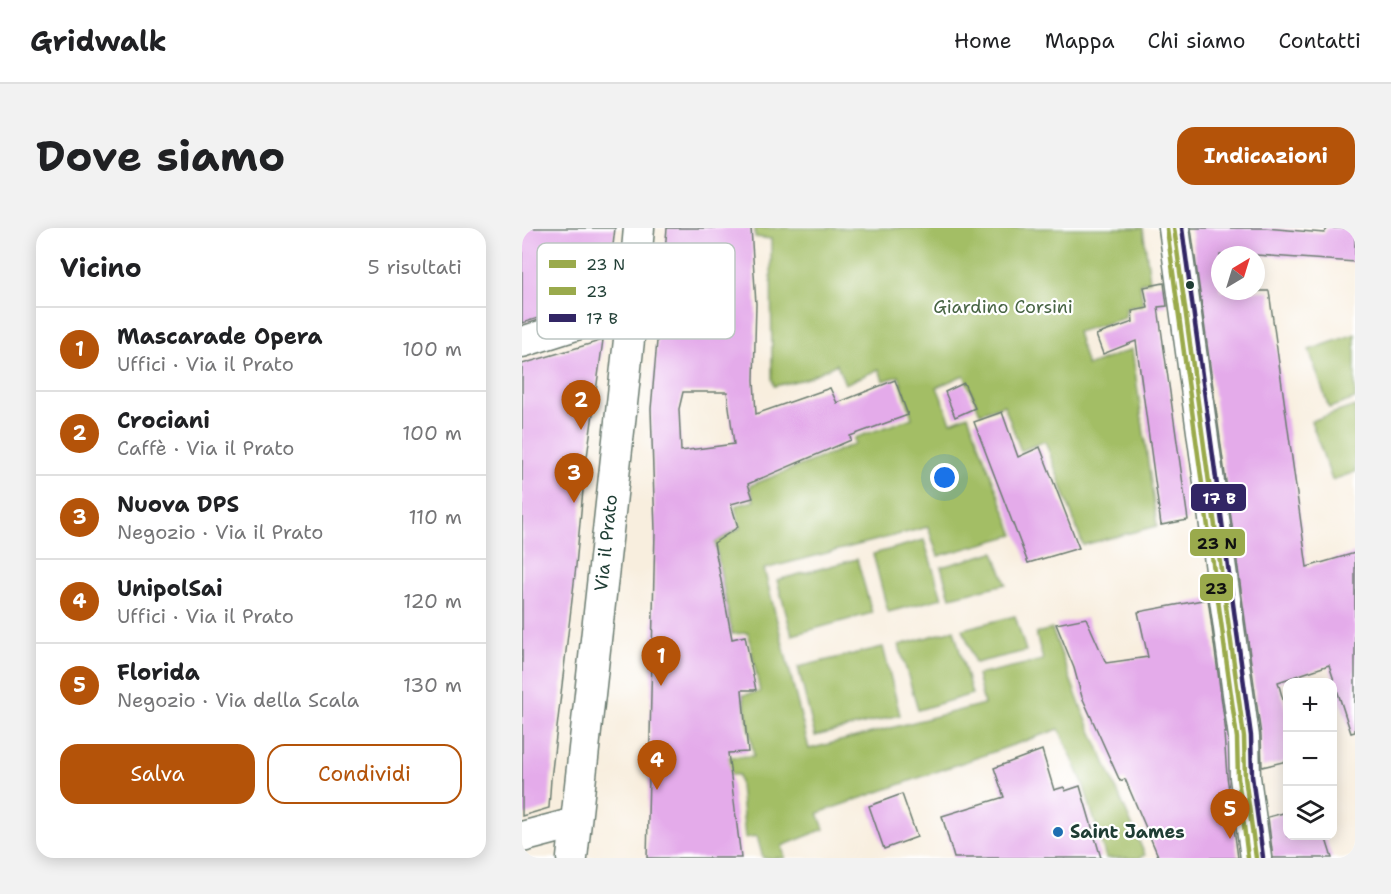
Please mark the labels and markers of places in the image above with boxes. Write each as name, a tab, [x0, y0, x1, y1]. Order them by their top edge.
unlabelled marker	[1184, 279, 1196, 291]
pin: 2	[562, 380, 600, 430]
pin: 3	[554, 454, 594, 503]
pin: 1	[642, 636, 680, 686]
pin: 4	[638, 740, 676, 790]
pin: 5	[1210, 790, 1250, 839]
place label: Saint James	[1070, 820, 1185, 844]
marker: Saint James	[1051, 825, 1065, 839]

